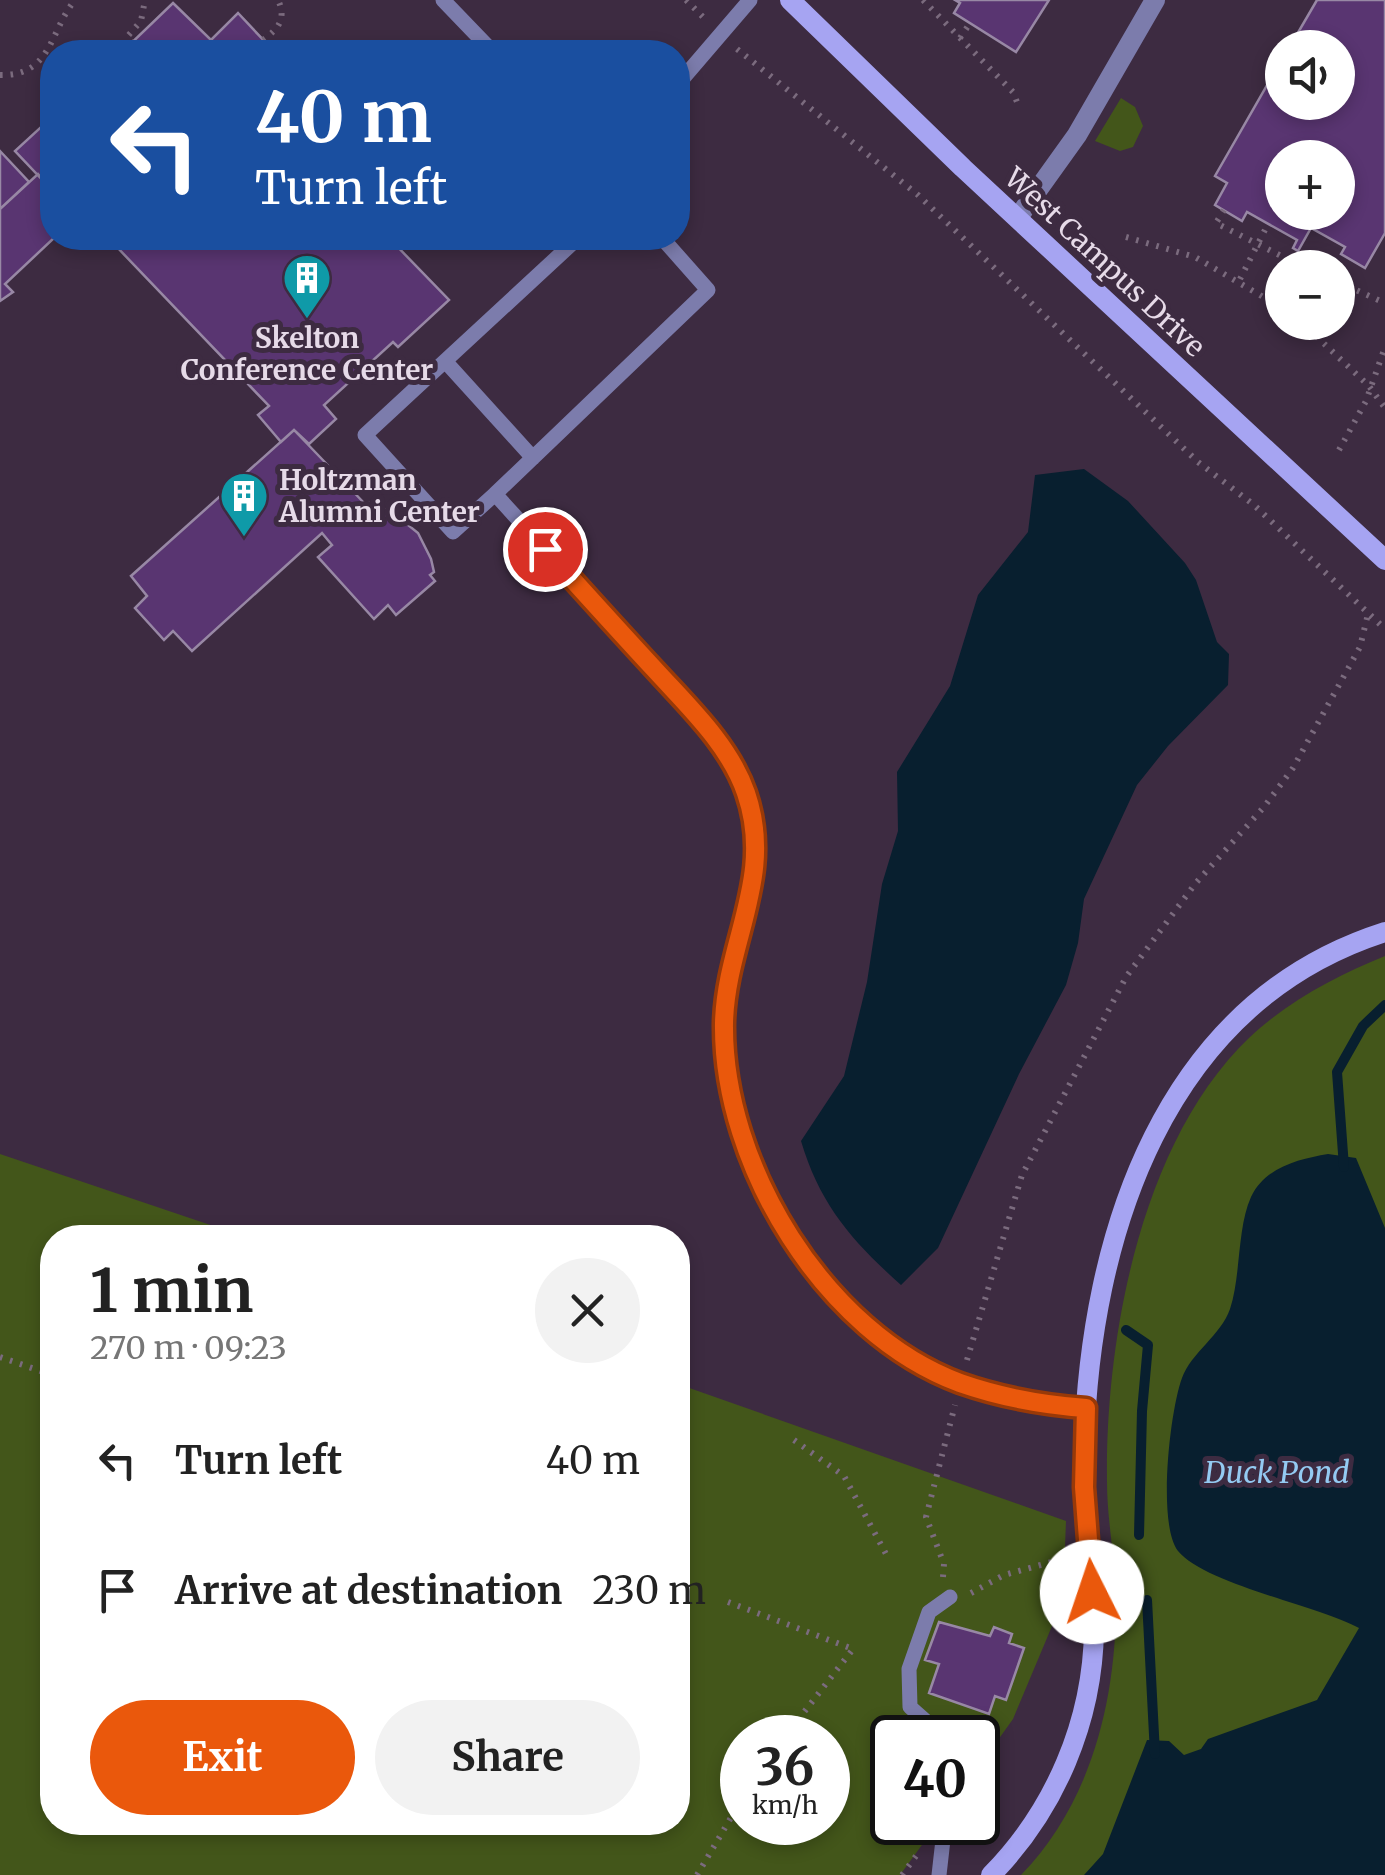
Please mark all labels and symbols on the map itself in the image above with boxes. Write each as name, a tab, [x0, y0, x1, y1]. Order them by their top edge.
street label: West Campus Drive	[996, 159, 1213, 364]
building icon: Skelton Conference Center	[281, 252, 333, 320]
place label: Skelton Conference Center	[181, 320, 433, 388]
place label: Holtzman Alumni Center	[278, 462, 480, 530]
building icon: Holtzman Alumni Center	[218, 470, 270, 538]
pin	[503, 507, 588, 592]
water label: Duck Pond	[1203, 1453, 1350, 1491]
position arrow	[1040, 1540, 1144, 1644]
speed limit sign: 40	[870, 1715, 1000, 1845]

